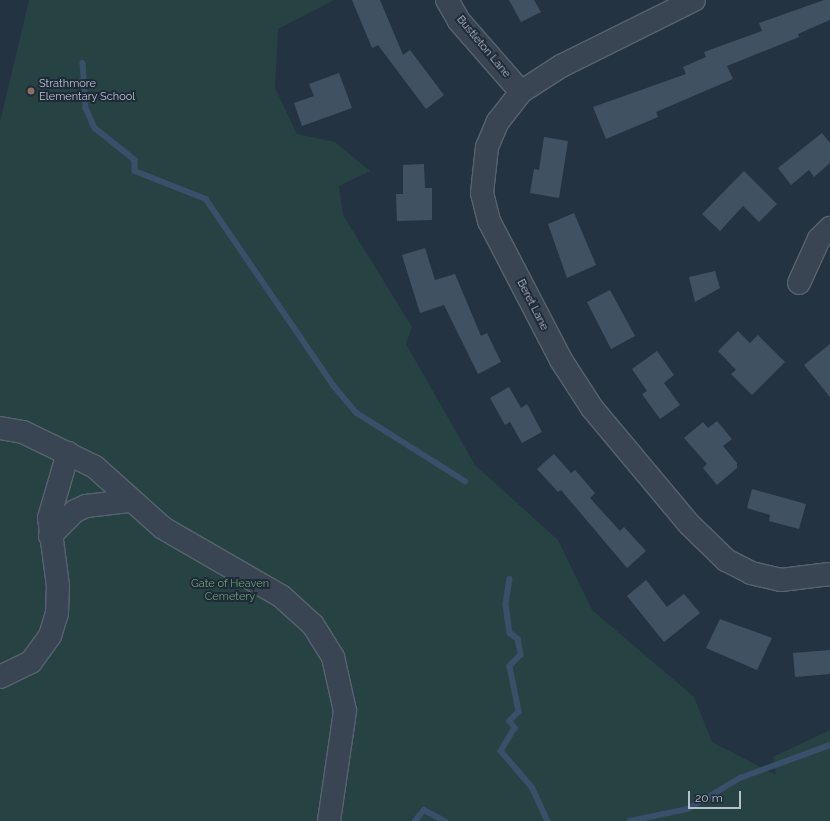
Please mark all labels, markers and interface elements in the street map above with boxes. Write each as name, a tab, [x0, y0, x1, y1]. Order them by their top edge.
street label: Bustleton Lane	[453, 13, 513, 81]
place label: Strathmore Elementary School	[39, 78, 136, 104]
marker: Strathmore Elementary School	[26, 86, 36, 96]
street label: Beret Lane	[513, 277, 551, 333]
park label: Gate of Heaven Cemetery	[191, 578, 269, 604]
scale bar	[690, 783, 743, 809]
text: 20 m	[695, 791, 723, 805]

